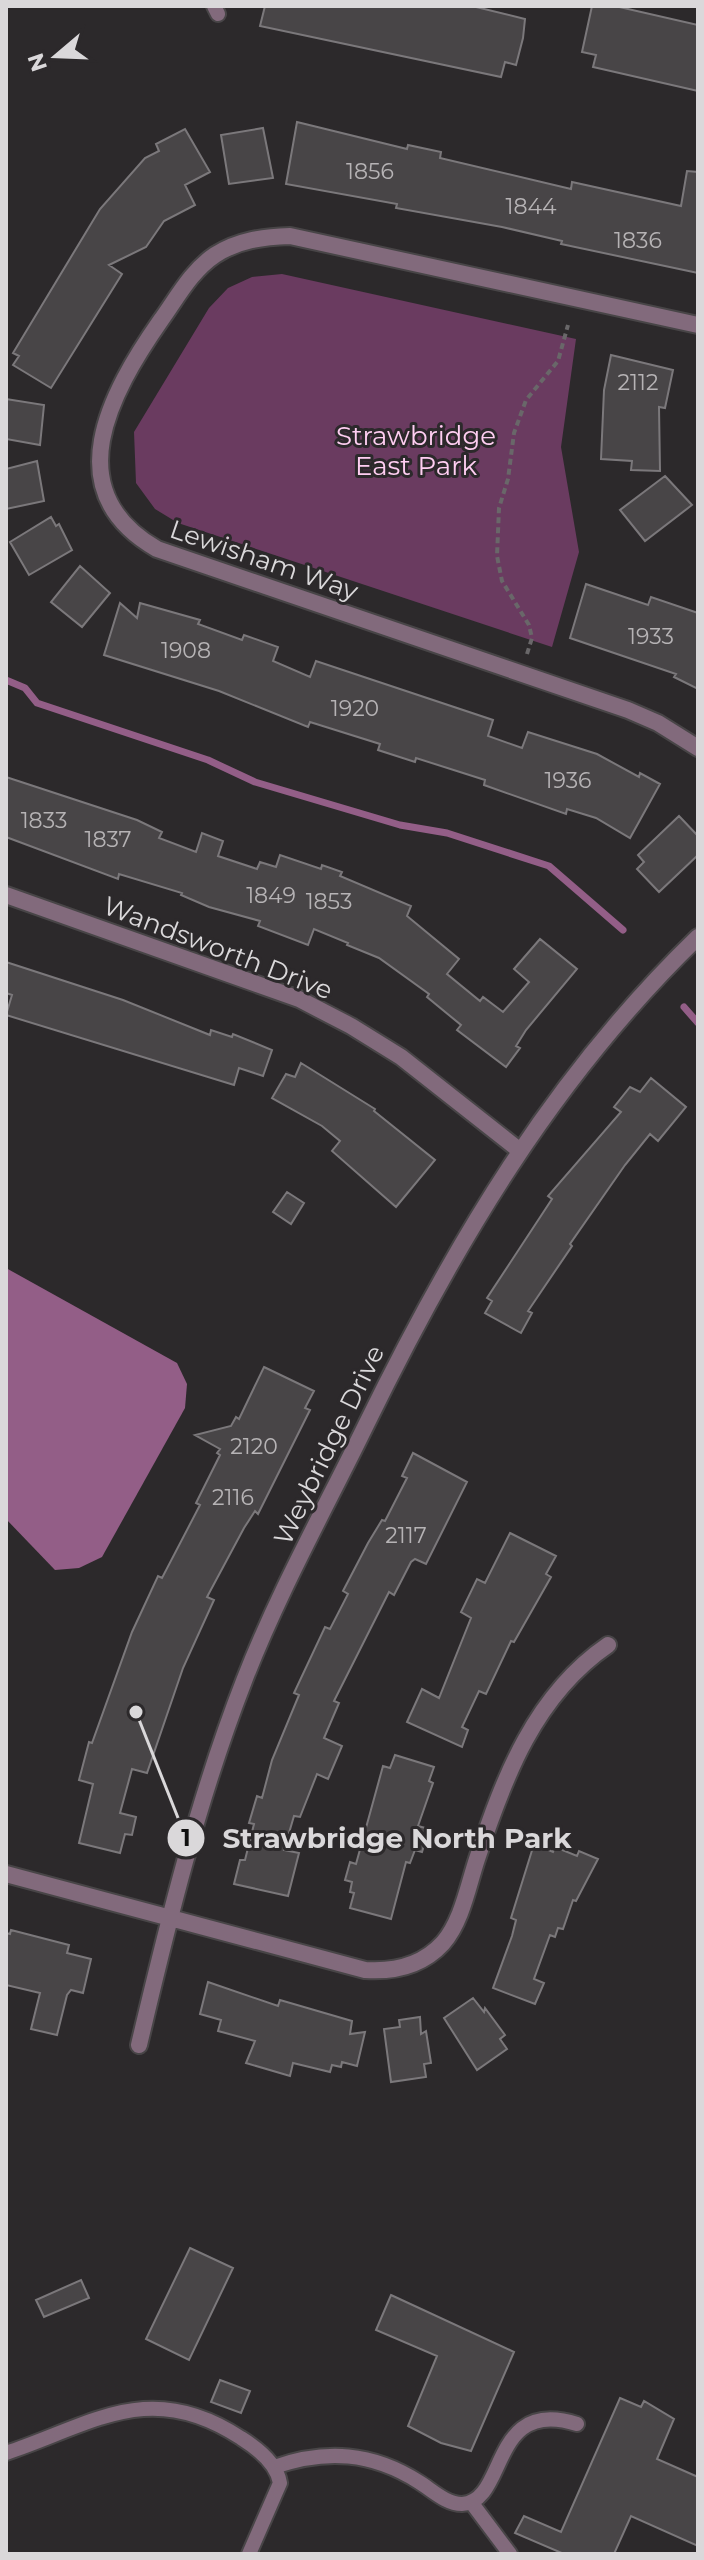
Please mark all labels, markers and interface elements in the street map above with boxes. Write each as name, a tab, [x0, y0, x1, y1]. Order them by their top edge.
north arrow	[16, 16, 96, 96]
text: N	[22, 50, 53, 75]
house number: 1856	[346, 158, 394, 185]
house number: 1844	[505, 193, 557, 220]
house number: 1836	[614, 227, 662, 254]
house number: 2112	[618, 369, 658, 396]
park label: Strawbridge East Park	[336, 420, 496, 482]
street label: Lewisham Way	[166, 513, 363, 607]
house number: 1933	[628, 623, 674, 650]
house number: 1908	[161, 637, 211, 664]
house number: 1920	[331, 695, 379, 722]
house number: 1936	[545, 767, 591, 794]
house number: 1833	[21, 807, 67, 834]
house number: 1837	[84, 826, 132, 853]
house number: 1849	[246, 882, 296, 909]
house number: 1853	[306, 888, 352, 915]
street label: Wandsworth Drive	[99, 890, 337, 1006]
street label: Weybridge Drive	[267, 1340, 391, 1550]
house number: 2120	[230, 1433, 278, 1460]
house number: 2116	[212, 1484, 254, 1511]
house number: 2117	[385, 1522, 427, 1549]
callout: Strawbridge North Park	[166, 1812, 587, 1864]
text: Strawbridge North Park	[222, 1821, 572, 1855]
text: 1	[181, 1823, 191, 1852]

